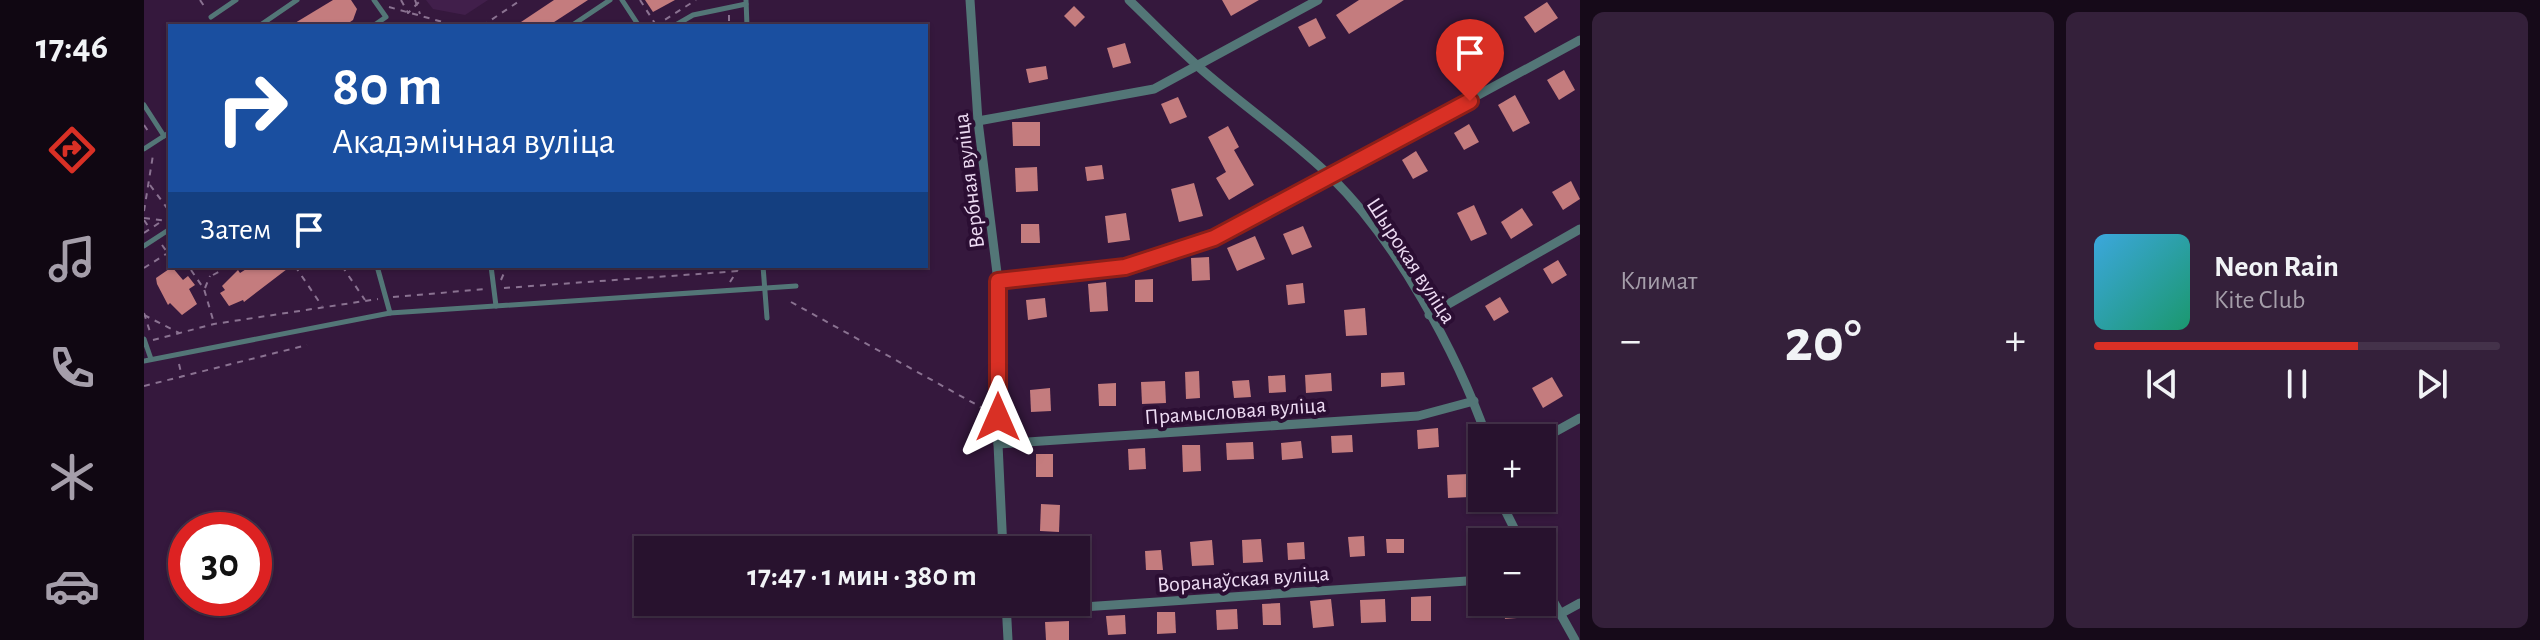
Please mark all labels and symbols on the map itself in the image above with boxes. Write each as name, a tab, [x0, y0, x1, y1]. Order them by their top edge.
pin	[1436, 19, 1504, 101]
street label: Вербная вуліца	[950, 112, 988, 250]
street label: Шырокая вуліца	[1362, 194, 1460, 327]
position arrow	[956, 375, 1040, 459]
street label: Прамысловая вуліца	[1143, 394, 1327, 428]
speed limit sign: 30	[168, 512, 272, 616]
street label: Воранаўская вуліца	[1156, 562, 1330, 596]

